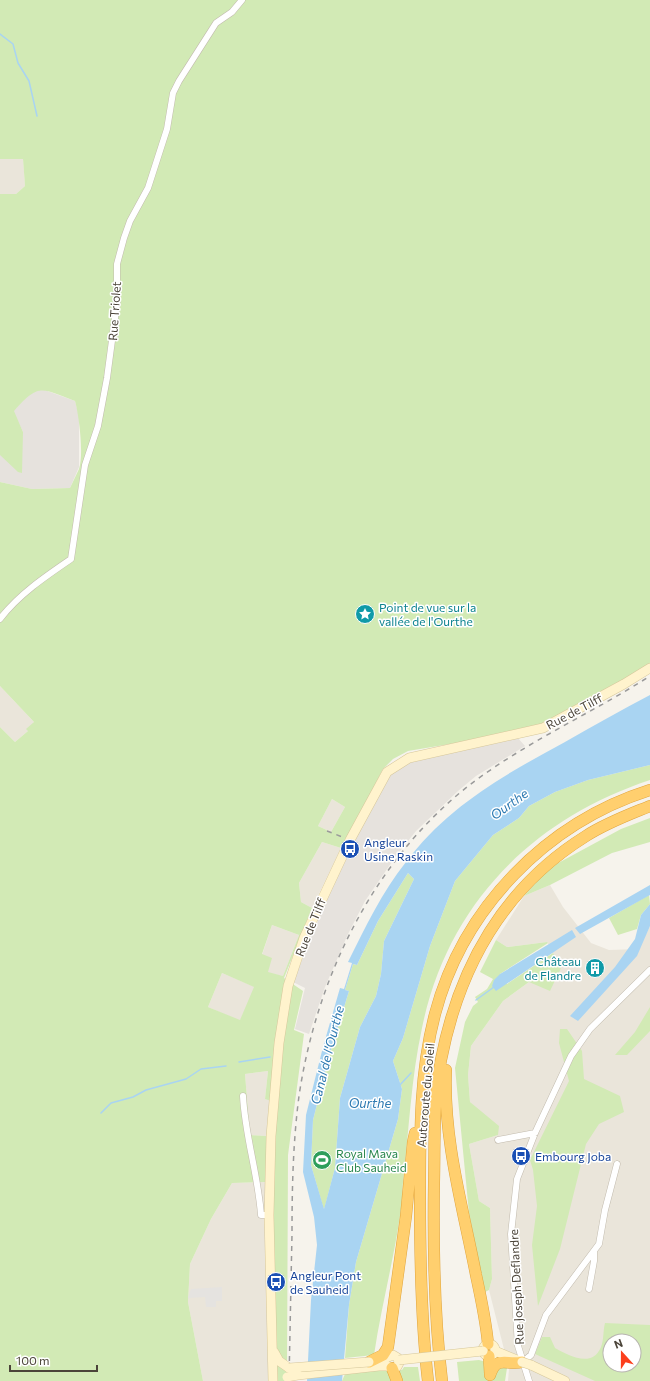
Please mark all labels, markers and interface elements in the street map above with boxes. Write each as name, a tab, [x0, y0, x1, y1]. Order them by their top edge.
street label: Rue Triolet	[105, 281, 123, 341]
place label: Point de vue sur la vallée de l'Ourthe	[379, 600, 476, 628]
place icon: Point de vue sur la vallée de l'Ourthe	[354, 603, 376, 625]
street label: Rue de Tilff	[543, 690, 605, 732]
water label: Ourthe	[487, 785, 531, 823]
place label: Angleur Usine Raskin	[364, 835, 433, 863]
bus stop icon: Angleur Usine Raskin	[339, 838, 361, 860]
street label: Rue de Tilff	[292, 895, 328, 958]
place label: Château de Flandre	[525, 954, 581, 982]
building icon: Château de Flandre	[584, 957, 606, 979]
water label: Canal de l'Ourthe	[307, 1004, 347, 1106]
street label: Autoroute du Soleil	[413, 1042, 437, 1148]
water label: Ourthe	[349, 1095, 391, 1111]
bus stop icon: Embourg Joba	[510, 1145, 532, 1167]
place label: Royal Mava Club Sauheid	[336, 1146, 407, 1174]
sports icon: Royal Mava Club Sauheid	[311, 1149, 333, 1171]
place label: Embourg Joba	[535, 1149, 611, 1164]
street label: Rue Joseph Deflandre	[506, 1229, 527, 1345]
place label: Angleur Pont de Sauheid	[290, 1268, 361, 1296]
bus stop icon: Angleur Pont de Sauheid	[265, 1271, 287, 1293]
north arrow	[602, 1333, 642, 1373]
text: N	[612, 1336, 624, 1351]
scale bar	[10, 1347, 97, 1373]
text: 100 m	[16, 1353, 50, 1367]

